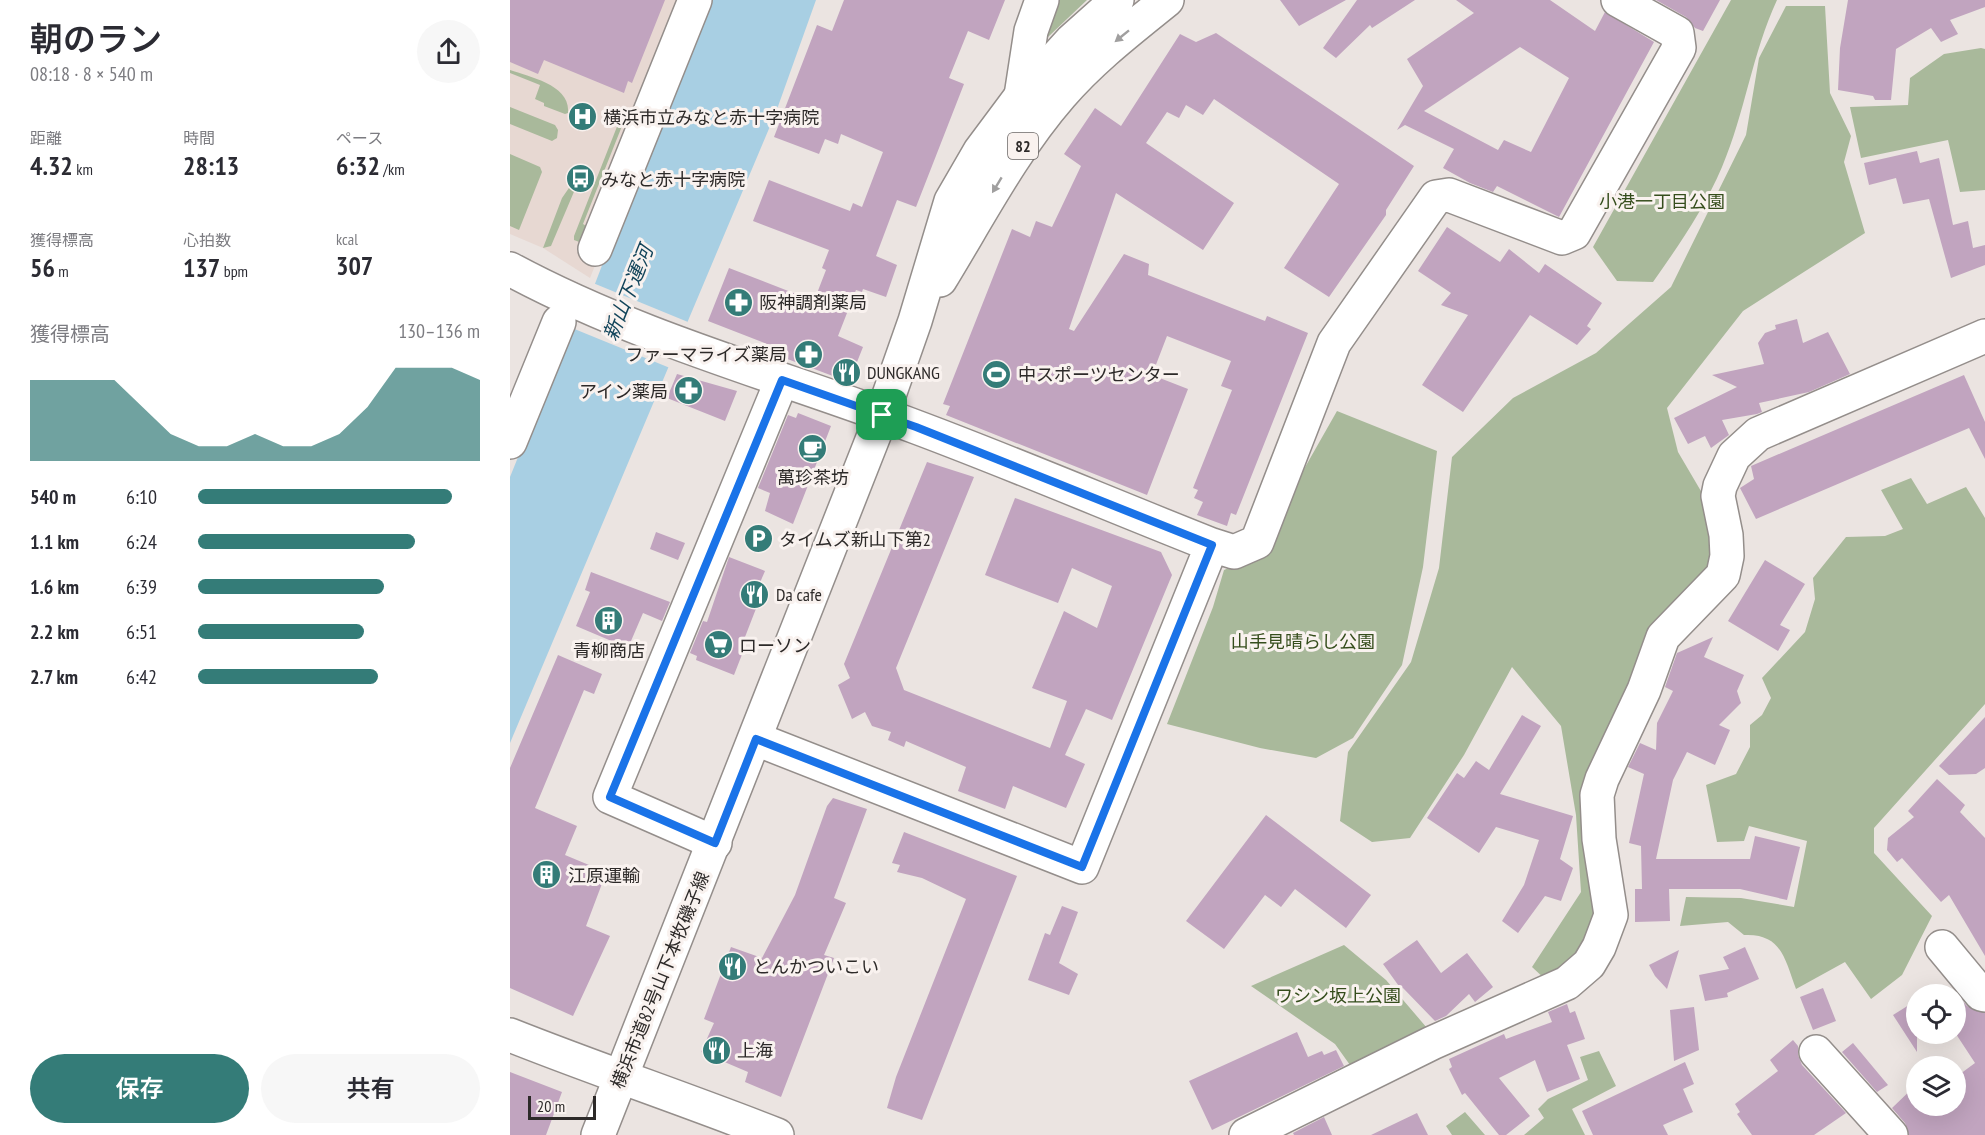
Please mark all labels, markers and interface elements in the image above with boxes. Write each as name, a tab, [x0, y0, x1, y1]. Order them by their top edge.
text: 朝のラン	[30, 17, 162, 60]
button: share	[417, 20, 480, 83]
one-way arrow	[1114, 30, 1129, 42]
text: 08:18 · 8 × 540 m	[30, 61, 153, 87]
hospital icon: 横浜市立みなと赤十字病院	[566, 101, 598, 133]
place label: 横浜市立みなと赤十字病院	[603, 106, 819, 129]
text: 距離	[30, 128, 62, 148]
text: 時間	[183, 128, 215, 148]
text: ペース	[336, 128, 383, 148]
road number: 82	[1008, 133, 1038, 159]
text: 4.32	[30, 149, 73, 182]
text: 28:13	[183, 149, 239, 182]
text: 6:32	[336, 149, 380, 182]
text: km	[73, 159, 93, 179]
text: /km	[380, 159, 405, 179]
bus stop icon: みなと赤十字病院	[564, 163, 596, 195]
place label: みなと赤十字病院	[601, 168, 745, 191]
one-way arrow	[992, 177, 1003, 193]
park label: 小港一丁目公園	[1599, 190, 1725, 213]
text: kcal	[336, 229, 358, 249]
text: 獲得標高	[30, 230, 94, 250]
text: 心拍数	[183, 230, 231, 250]
water label: 新山下運河	[597, 238, 660, 344]
text: 307	[336, 249, 373, 282]
text: 56	[30, 251, 55, 284]
text: 137	[183, 251, 220, 284]
text: m	[55, 261, 69, 281]
text: bpm	[220, 261, 248, 281]
pharmacy icon: 阪神調剤薬局	[722, 286, 754, 318]
place label: 阪神調剤薬局	[759, 291, 867, 314]
text: 130–136 m	[398, 318, 480, 344]
text: 獲得標高	[30, 321, 110, 347]
pharmacy icon: ファーマライズ薬局	[792, 338, 824, 370]
place label: ファーマライズ薬局	[626, 343, 787, 366]
restaurant icon: DUNGKANG	[830, 356, 862, 388]
sports icon: 中スポーツセンター	[981, 358, 1013, 390]
place label: DUNGKANG	[867, 361, 940, 384]
place label: 中スポーツセンター	[1018, 363, 1180, 386]
pharmacy icon: アイン薬局	[673, 375, 705, 407]
place label: アイン薬局	[579, 380, 668, 403]
pin	[856, 389, 907, 440]
icon: arrive	[865, 398, 898, 431]
cafe icon: 萬珍茶坊	[797, 432, 829, 464]
place label: 萬珍茶坊	[777, 466, 849, 489]
text: 540 m	[30, 484, 76, 510]
text: 6:10	[126, 484, 157, 510]
parking icon: タイムズ新山下第2	[742, 523, 774, 555]
place label: タイムズ新山下第2	[779, 528, 931, 551]
text: 1.1 km	[30, 529, 79, 555]
text: 6:24	[126, 529, 157, 555]
text: 1.6 km	[30, 574, 79, 600]
text: 6:39	[126, 574, 157, 600]
restaurant icon: Da cafe	[739, 578, 771, 610]
place label: Da cafe	[776, 583, 822, 606]
building icon: 青柳商店	[593, 605, 625, 637]
text: 2.2 km	[30, 619, 79, 645]
text: 6:51	[126, 619, 157, 645]
supermarket icon: ローソン	[702, 629, 734, 661]
park label: 山手見晴らし公園	[1231, 630, 1375, 653]
place label: ローソン	[739, 634, 811, 657]
place label: 青柳商店	[573, 639, 645, 662]
text: 2.7 km	[30, 664, 78, 690]
text: 6:42	[126, 664, 157, 690]
building icon: 江原運輸	[531, 859, 563, 891]
place label: 江原運輸	[568, 864, 640, 887]
street label: 横浜市道82号山下本牧磯子線	[606, 868, 714, 1092]
restaurant icon: とんかついこい	[716, 950, 748, 982]
place label: とんかついこい	[753, 955, 879, 978]
park label: ワシン坂上公園	[1275, 984, 1401, 1007]
map controls	[1906, 984, 1966, 1116]
button: locate	[1906, 984, 1966, 1044]
restaurant icon: 上海	[700, 1034, 732, 1066]
place label: 上海	[737, 1039, 773, 1062]
button: 保存	[30, 1054, 249, 1123]
button: 共有	[261, 1054, 480, 1123]
button: layers	[1906, 1056, 1966, 1116]
scale bar	[528, 1093, 596, 1120]
text: 20 m	[537, 1096, 565, 1116]

